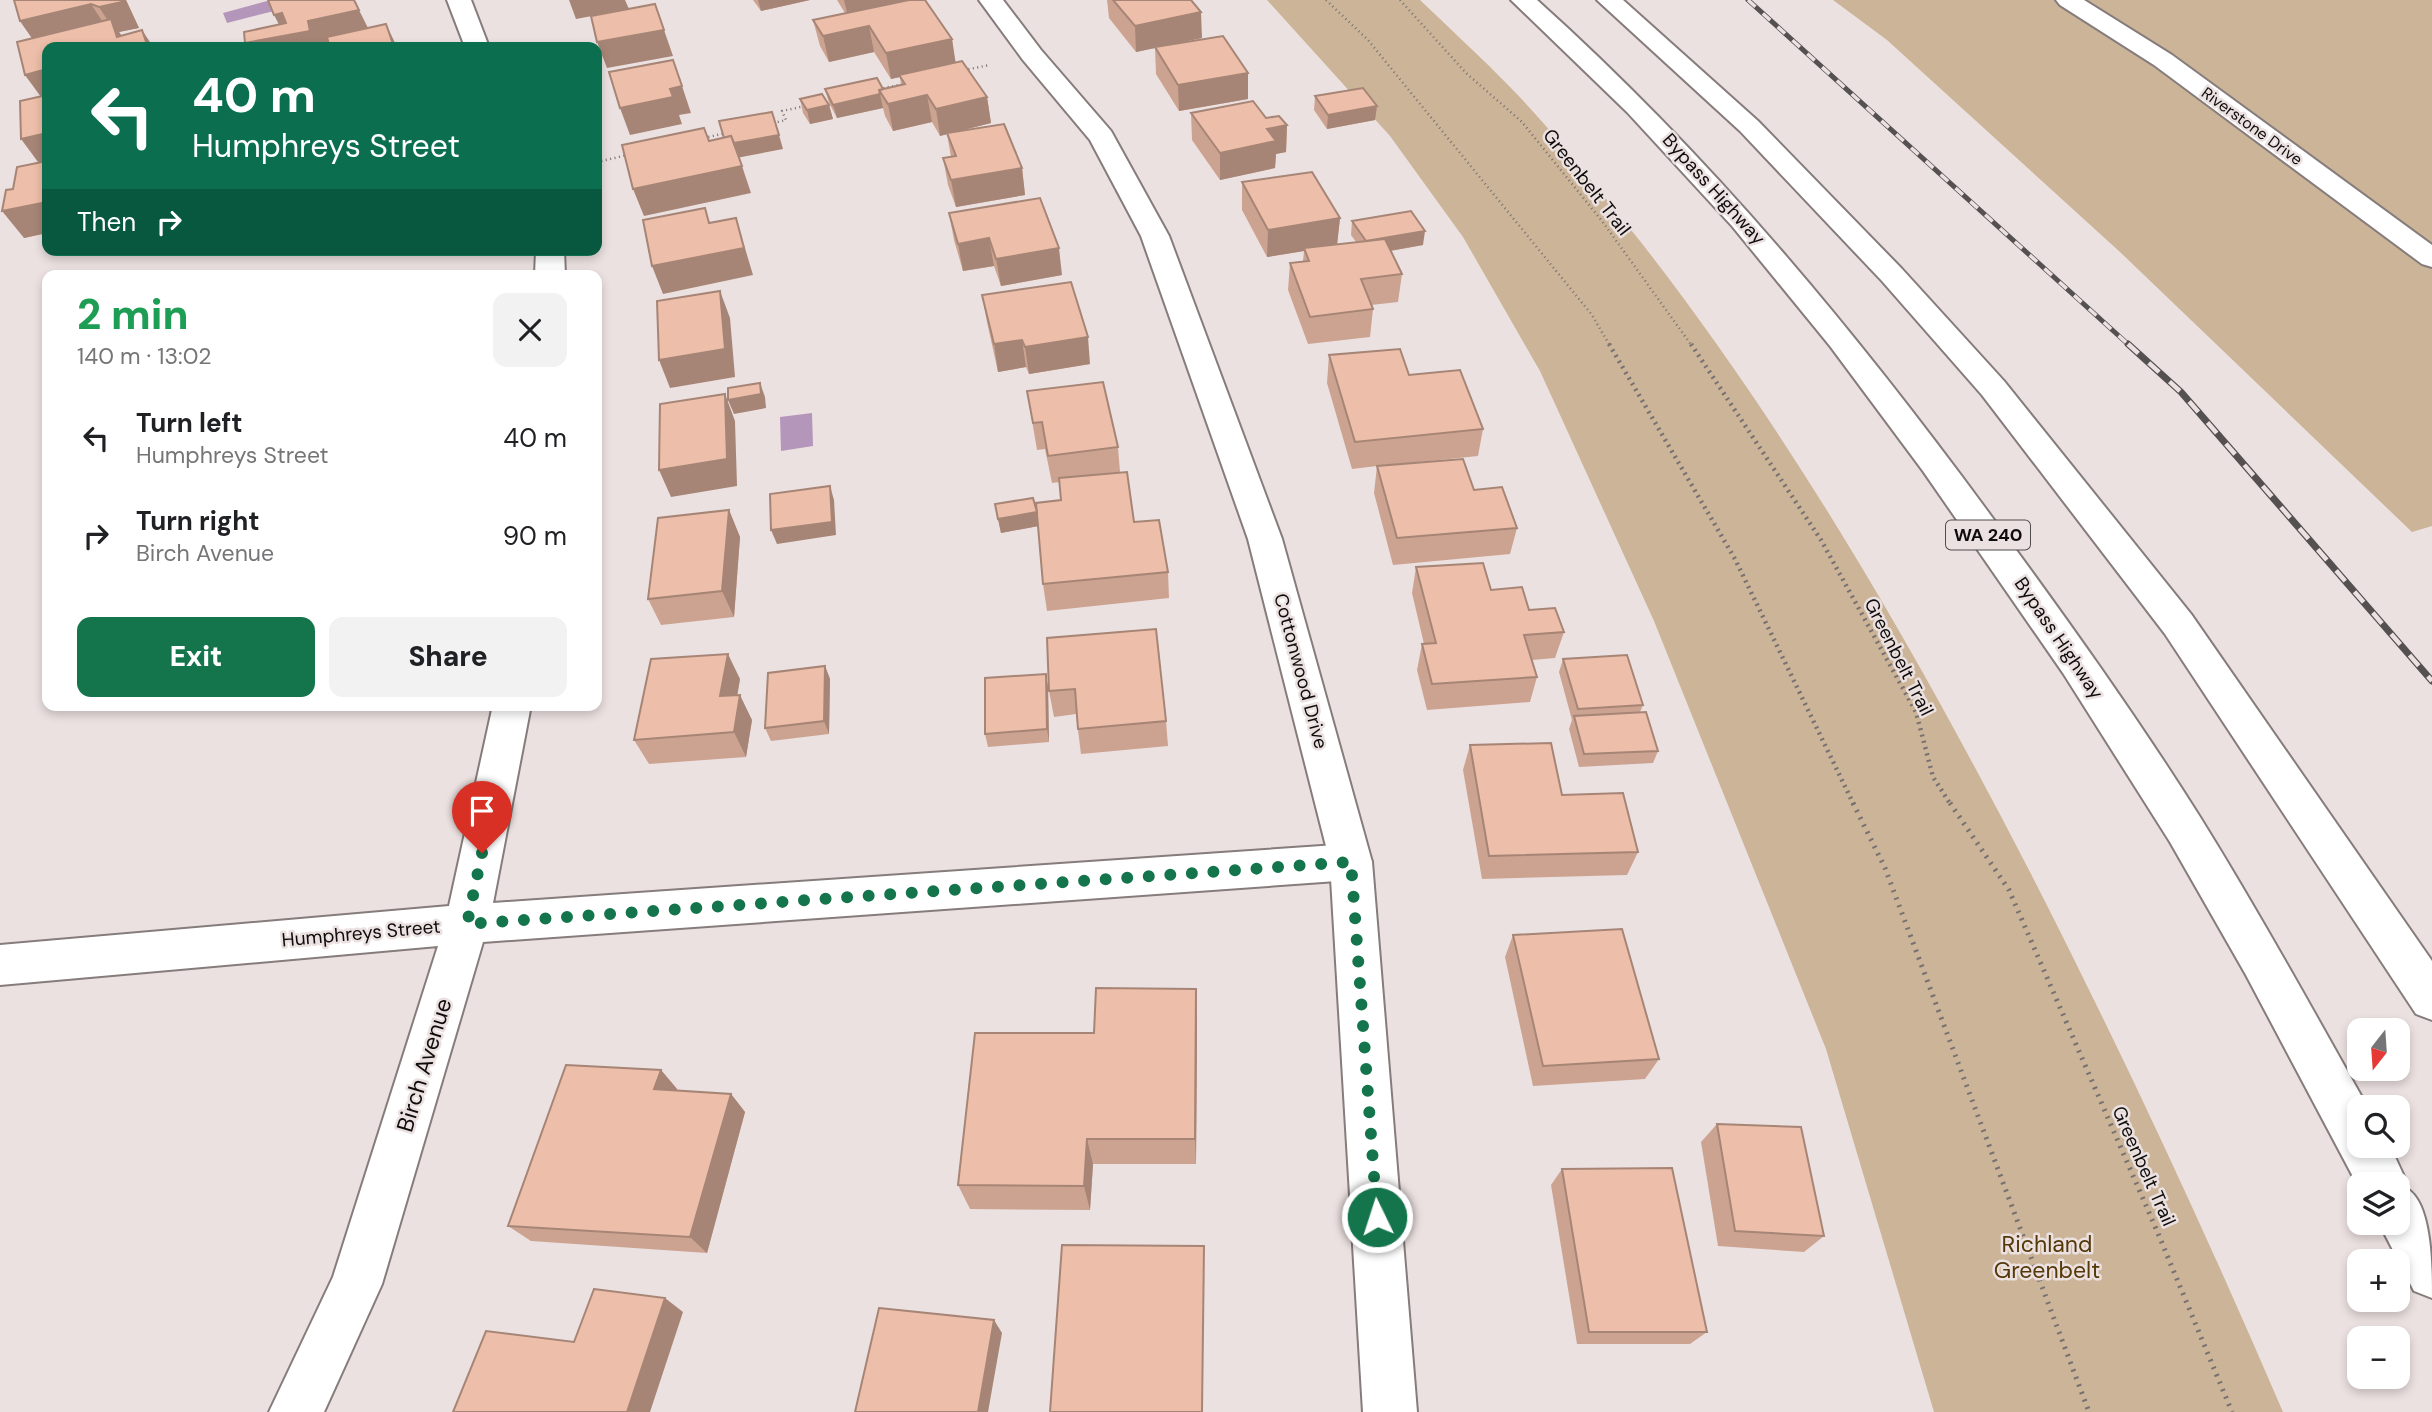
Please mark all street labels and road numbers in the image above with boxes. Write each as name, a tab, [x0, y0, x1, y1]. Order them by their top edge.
street label: Riverstone Drive	[2197, 82, 2307, 170]
street label: Greenbelt Trail	[1538, 124, 1636, 240]
street label: Bypass Highway	[1657, 128, 1771, 251]
road number: WA 240	[1946, 520, 2030, 550]
street label: Bypass Highway	[2009, 572, 2109, 704]
street label: Cottonwood Drive	[1268, 591, 1334, 751]
street label: Greenbelt Trail	[1859, 594, 1939, 720]
street label: Humphreys Street	[281, 914, 441, 952]
street label: Birch Avenue	[389, 995, 459, 1135]
street label: Greenbelt Trail	[2106, 1102, 2182, 1230]

